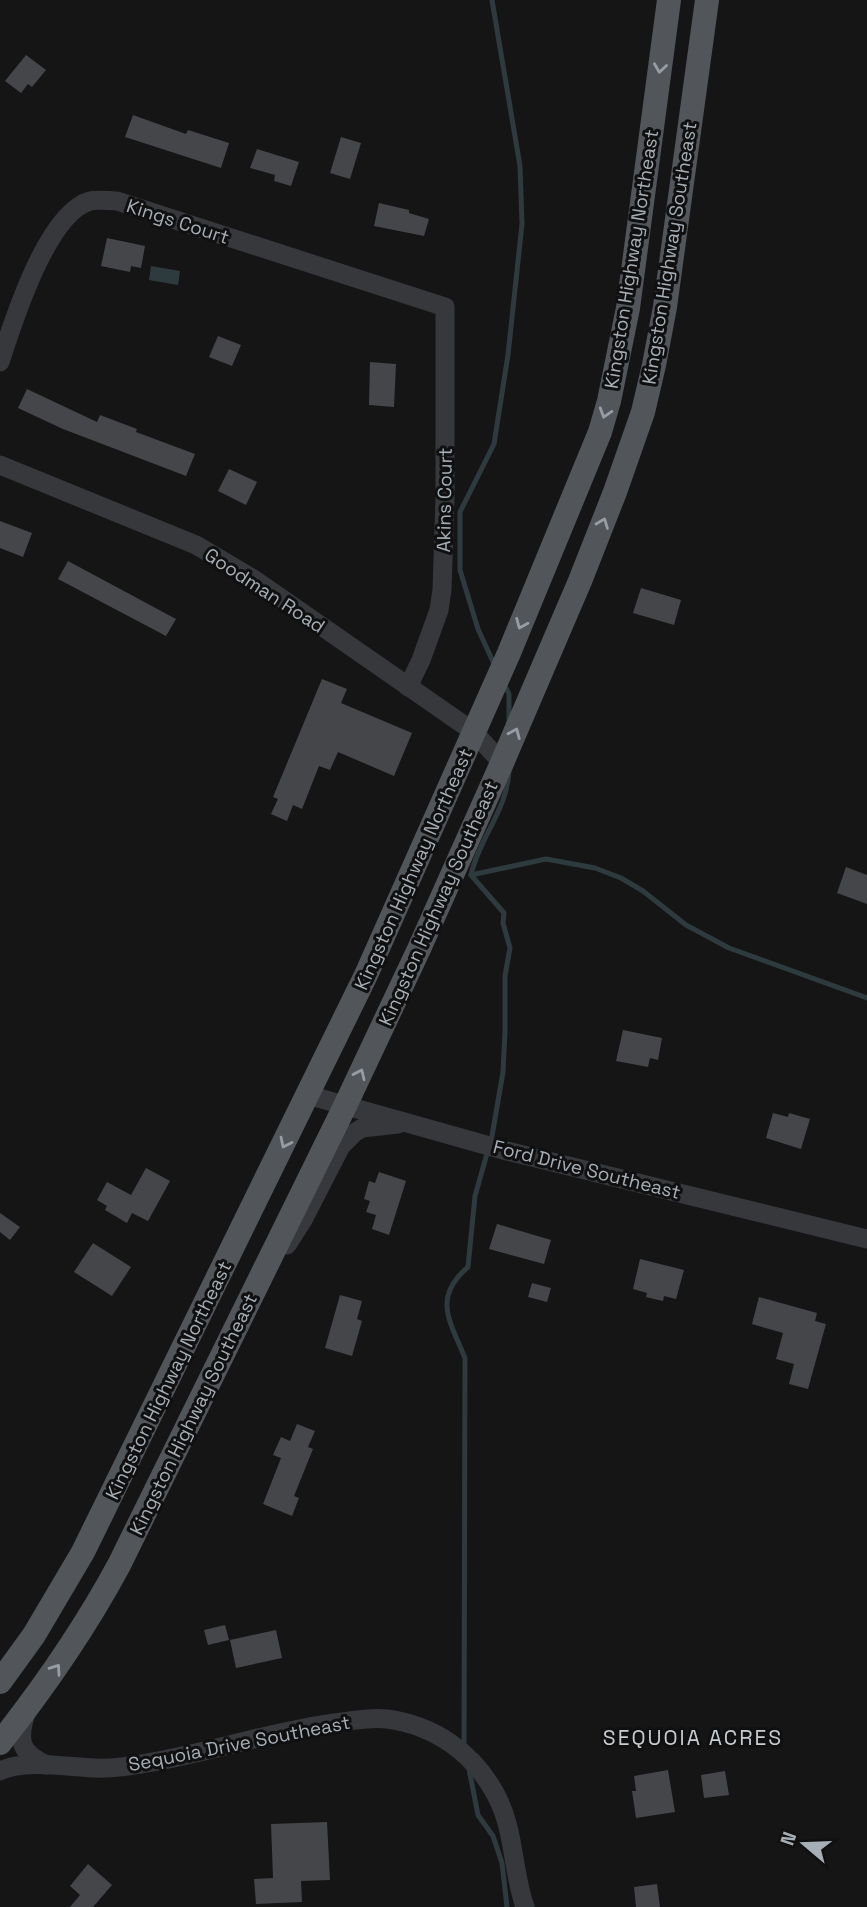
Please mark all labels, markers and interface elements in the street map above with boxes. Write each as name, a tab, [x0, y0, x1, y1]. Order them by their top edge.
one-way arrow	[653, 62, 668, 74]
street label: Kingston Highway Southeast	[636, 120, 703, 386]
street label: Kingston Highway Northeast	[599, 128, 664, 391]
street label: Kings Court	[123, 193, 232, 250]
one-way arrow	[599, 407, 614, 419]
street label: Akins Court	[431, 447, 458, 553]
one-way arrow	[594, 518, 608, 530]
street label: Goodman Road	[200, 542, 330, 639]
one-way arrow	[515, 617, 529, 629]
one-way arrow	[507, 728, 521, 740]
street label: Kingston Highway Northeast	[349, 744, 478, 994]
street label: Kingston Highway Southeast	[373, 777, 504, 1030]
one-way arrow	[352, 1069, 366, 1081]
street label: Ford Drive Southeast	[491, 1134, 683, 1205]
one-way arrow	[279, 1136, 293, 1148]
street label: Kingston Highway Northeast	[100, 1257, 237, 1504]
street label: Kingston Highway Southeast	[124, 1289, 263, 1539]
one-way arrow	[48, 1664, 60, 1677]
street label: Sequoia Drive Southeast	[126, 1710, 352, 1777]
district label: SEQUOIA ACRES	[603, 1724, 783, 1751]
north arrow	[769, 1809, 839, 1879]
text: N	[775, 1829, 802, 1849]

